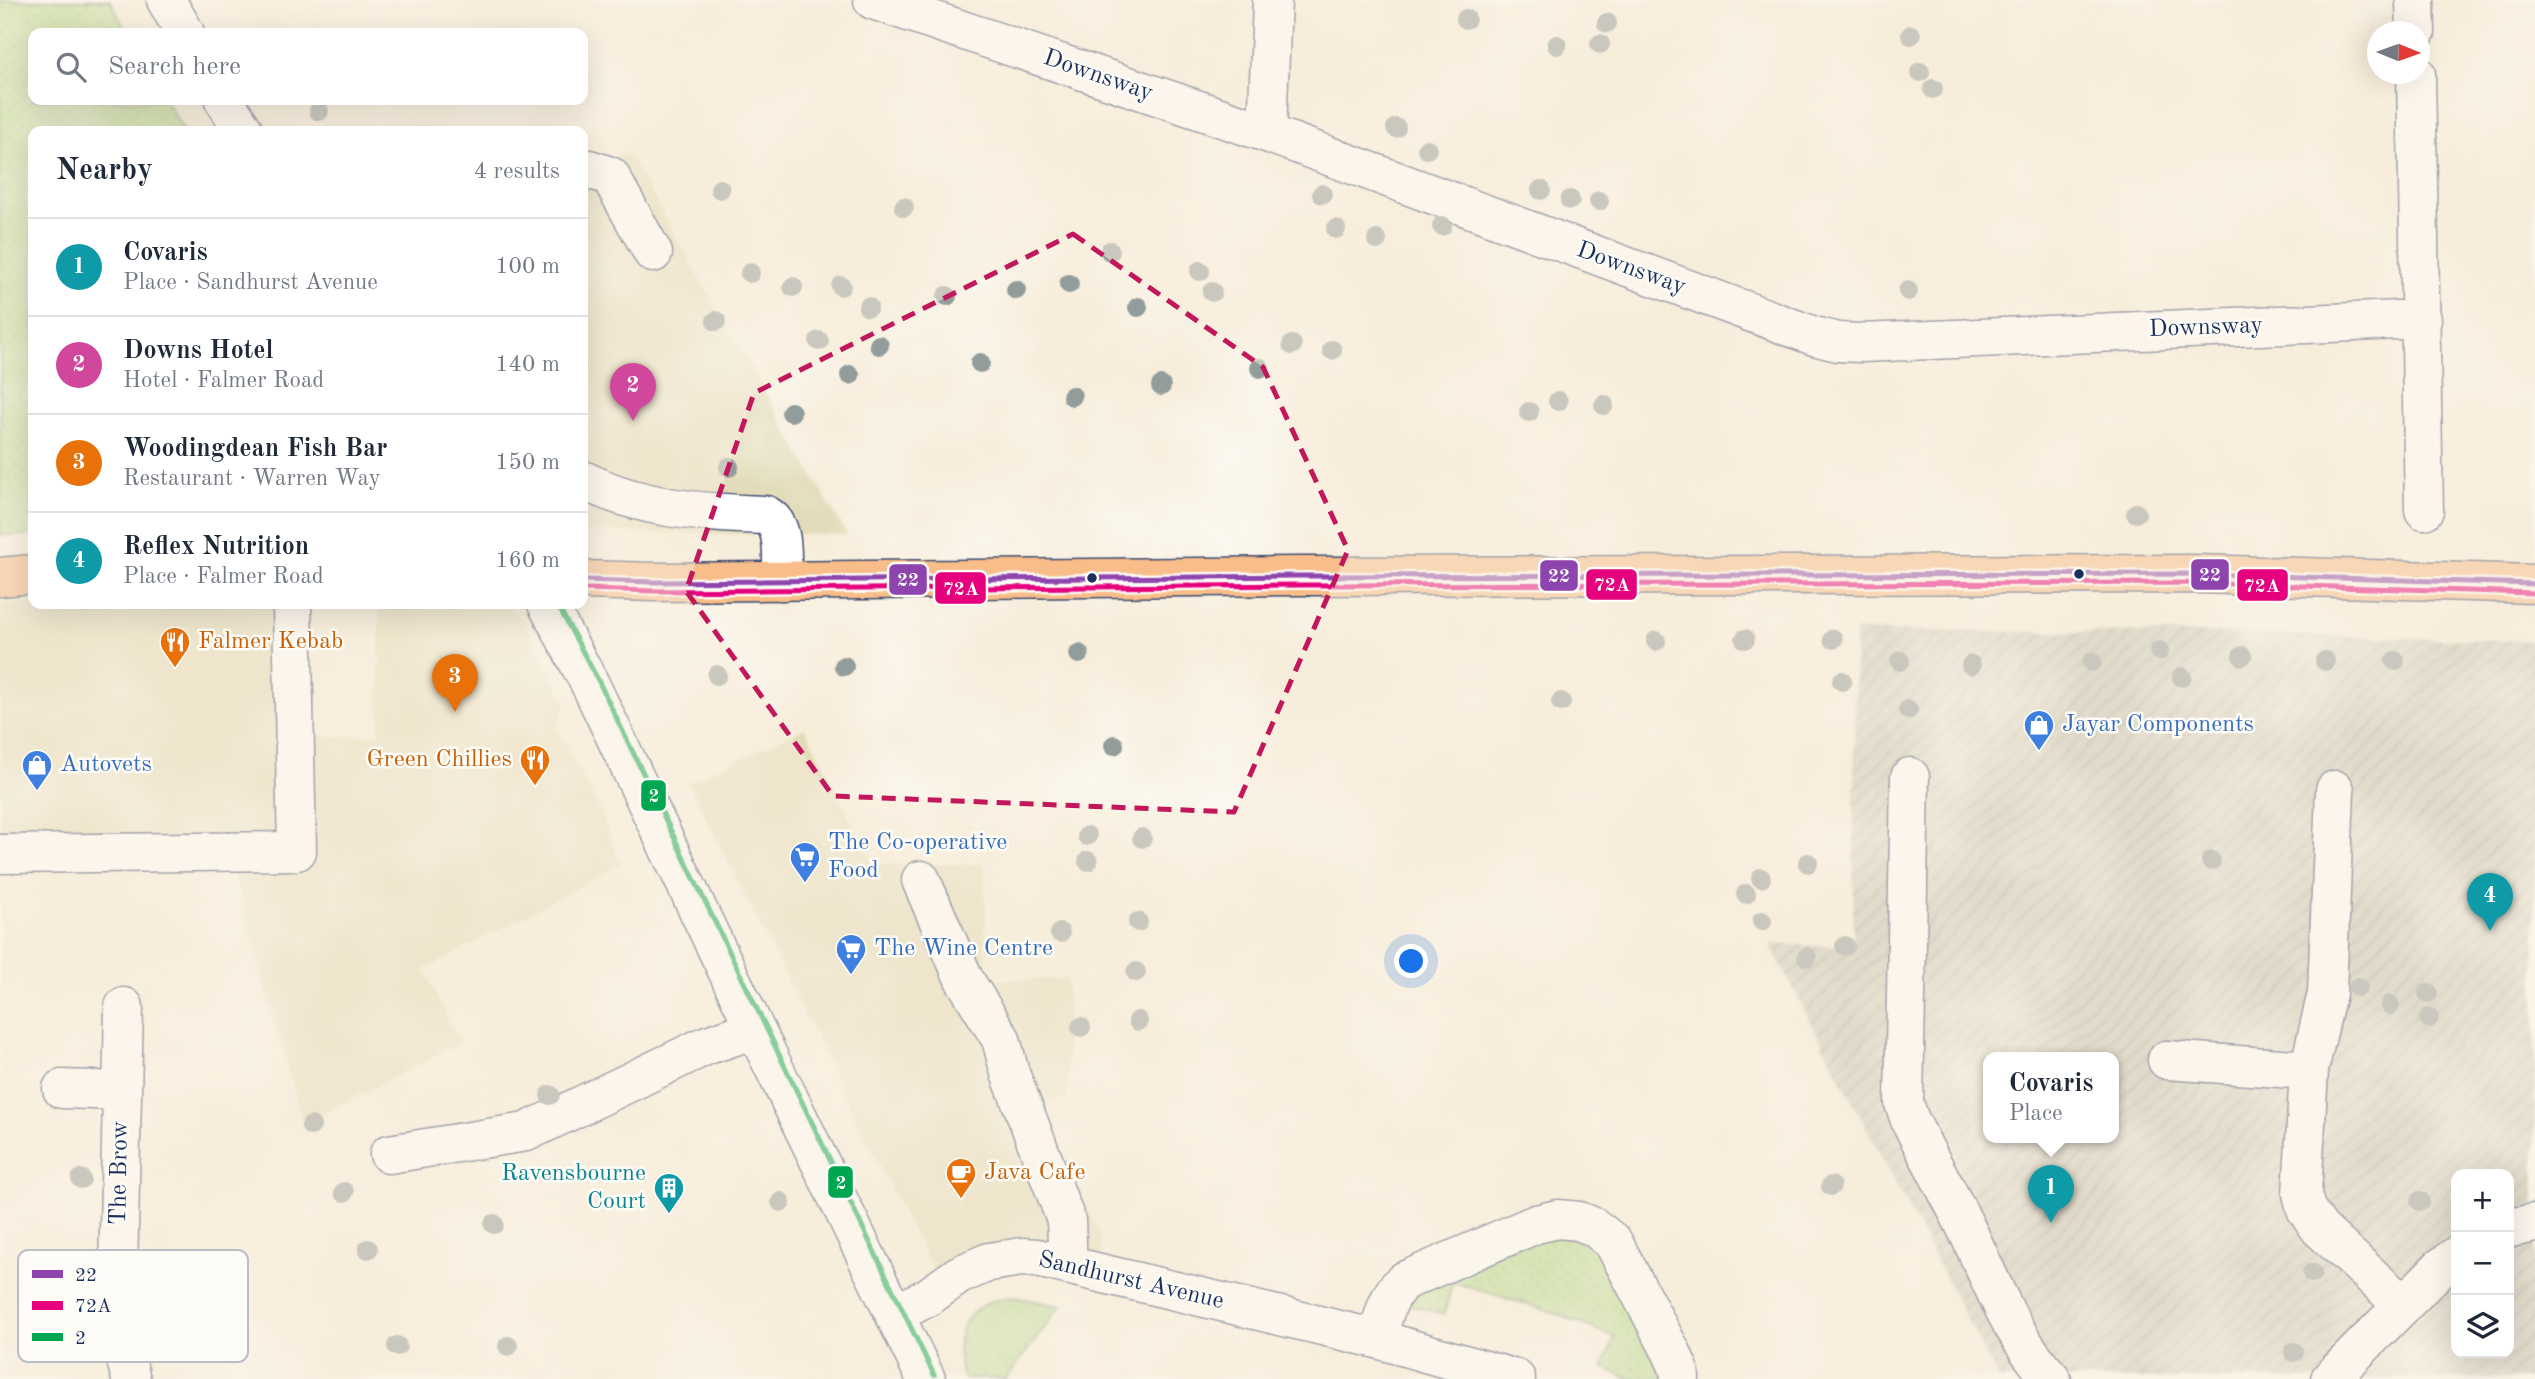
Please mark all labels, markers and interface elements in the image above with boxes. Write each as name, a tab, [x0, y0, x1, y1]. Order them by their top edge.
north arrow	[2367, 21, 2430, 84]
search box	[28, 28, 588, 105]
street label: Downsway	[1040, 46, 1156, 106]
icon: search	[52, 48, 90, 86]
text: Search here	[108, 54, 241, 80]
text: Nearby	[56, 156, 153, 186]
text: 4 results	[474, 160, 560, 183]
street label: Downsway	[1573, 238, 1689, 300]
text: Covaris	[123, 240, 208, 266]
text: 1	[72, 255, 86, 278]
text: 100 m	[495, 255, 560, 278]
text: Place · Sandhurst Avenue	[123, 271, 378, 294]
street label: Downsway	[2148, 314, 2264, 342]
text: Downs Hotel	[123, 338, 274, 364]
text: 2	[72, 353, 86, 376]
text: 140 m	[495, 353, 560, 376]
pin: 2	[610, 363, 656, 421]
text: Hotel · Falmer Road	[123, 369, 324, 392]
text: Woodingdean Fish Bar	[123, 436, 388, 462]
text: 3	[72, 451, 86, 474]
text: 150 m	[495, 451, 560, 474]
text: Restaurant · Warren Way	[123, 467, 381, 490]
text: Reflex Nutrition	[123, 534, 309, 560]
text: 4	[72, 549, 86, 572]
text: 160 m	[495, 549, 560, 572]
line badge: 22	[2190, 558, 2230, 591]
line badge: 22	[1539, 559, 1579, 592]
line badge: 22	[888, 563, 928, 596]
text: Place · Falmer Road	[123, 565, 324, 588]
unlabelled marker	[2072, 567, 2086, 581]
text: 22	[2199, 567, 2221, 586]
text: 22	[1548, 568, 1570, 587]
line badge: 72A	[1585, 568, 1638, 601]
line badge: 72A	[2236, 568, 2289, 602]
line badge: 72A	[934, 571, 987, 605]
unlabelled marker	[1085, 571, 1099, 585]
text: 22	[897, 572, 919, 591]
text: 72A	[1594, 577, 1630, 596]
text: 72A	[2244, 578, 2280, 597]
text: 72A	[943, 581, 979, 600]
restaurant icon: Falmer Kebab	[158, 625, 192, 669]
place label: Falmer Kebab	[198, 630, 343, 654]
pin: 3	[432, 654, 478, 712]
shop icon: Jayar Components	[2022, 708, 2056, 752]
place label: Jayar Components	[2062, 713, 2254, 737]
restaurant icon: Green Chillies	[518, 743, 552, 787]
shop icon: Autovets	[20, 748, 54, 792]
place label: Green Chillies	[367, 748, 512, 772]
place label: Autovets	[60, 753, 152, 777]
line badge: 2	[640, 779, 667, 812]
text: 2	[648, 788, 660, 807]
place label: The Co-operative Food	[828, 831, 1007, 883]
supermarket icon: The Co-operative Food	[788, 840, 822, 884]
pin: 4	[2467, 873, 2513, 931]
supermarket icon: The Wine Centre	[834, 932, 868, 976]
place label: The Wine Centre	[874, 937, 1053, 961]
your location	[1394, 944, 1428, 978]
popup	[1983, 1052, 2119, 1143]
text: Covaris	[2009, 1071, 2093, 1097]
text: Place	[2009, 1102, 2063, 1125]
street label: The Brow	[107, 1120, 133, 1225]
cafe icon: Java Cafe	[944, 1156, 978, 1200]
place label: Java Cafe	[984, 1161, 1085, 1185]
place label: Ravensbourne Court	[501, 1162, 646, 1214]
line badge: 2	[827, 1165, 854, 1199]
pin: 1	[2028, 1165, 2074, 1223]
map controls	[2451, 1169, 2514, 1358]
button: +	[2451, 1169, 2514, 1232]
building icon: Ravensbourne Court	[652, 1171, 686, 1215]
text: 2	[835, 1175, 847, 1194]
button: −	[2451, 1232, 2514, 1295]
street label: Sandhurst Avenue	[1036, 1248, 1226, 1314]
legend	[18, 1250, 248, 1362]
text: 22	[75, 1267, 97, 1286]
button: layers	[2451, 1295, 2514, 1358]
text: 72A	[75, 1298, 112, 1317]
text: 2	[75, 1330, 86, 1349]

